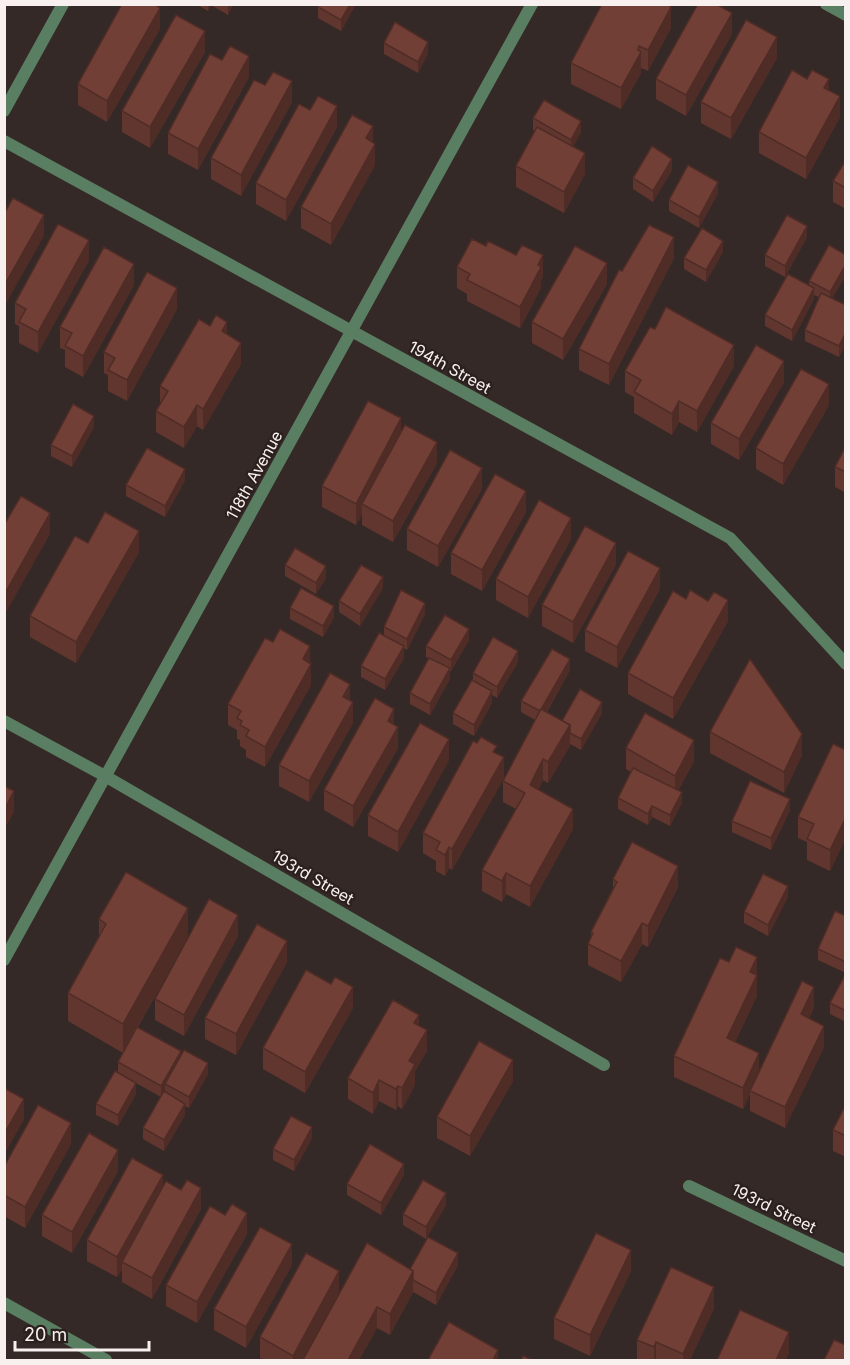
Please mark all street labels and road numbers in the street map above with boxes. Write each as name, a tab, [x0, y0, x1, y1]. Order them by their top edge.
street label: 194th Street	[405, 336, 495, 398]
street label: 118th Avenue	[221, 427, 287, 523]
street label: 193rd Street	[268, 845, 358, 909]
street label: 193rd Street	[728, 1179, 820, 1237]

